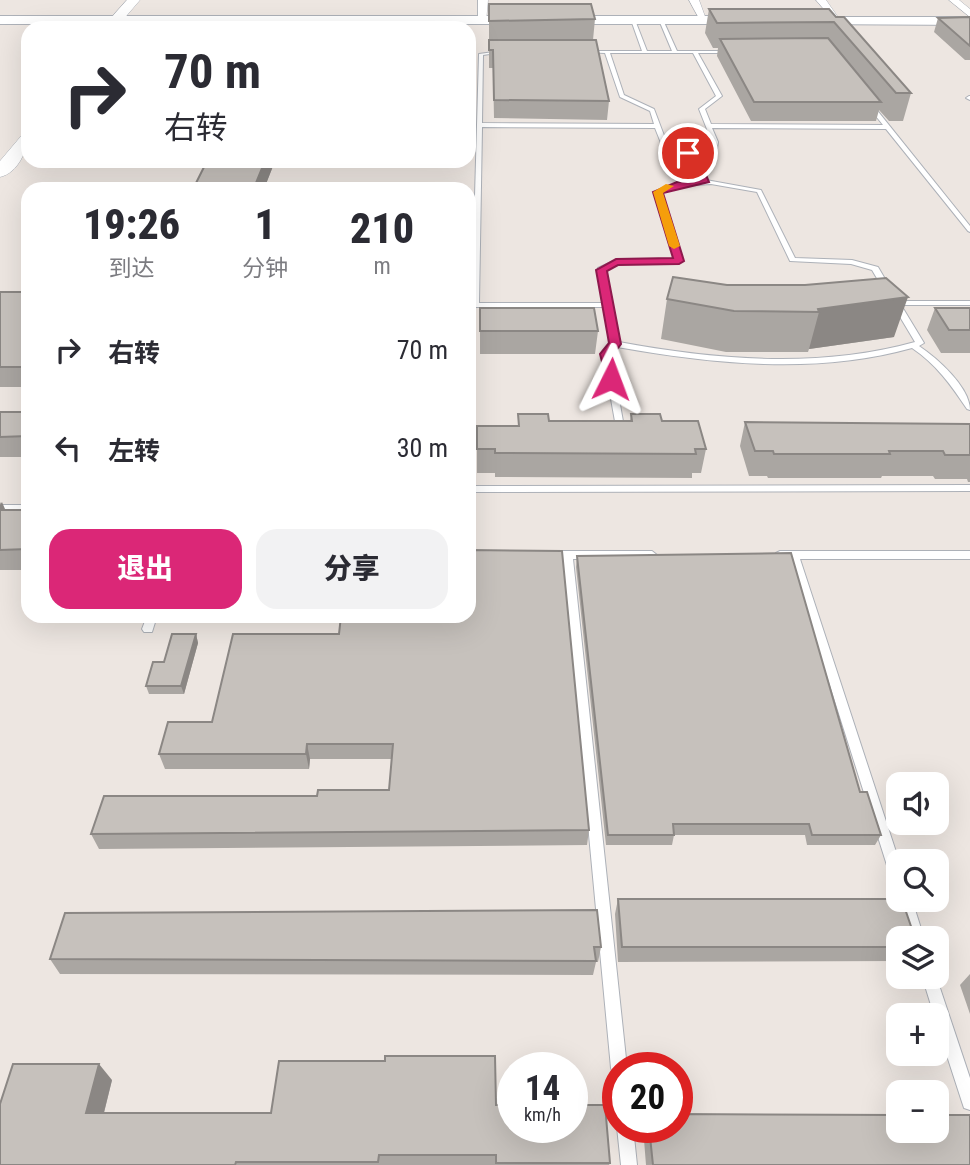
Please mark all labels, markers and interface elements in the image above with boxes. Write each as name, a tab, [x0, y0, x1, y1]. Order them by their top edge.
text: 70 m	[164, 43, 261, 100]
icon: right	[49, 49, 140, 140]
text: 右转	[164, 109, 228, 147]
pin	[658, 123, 718, 183]
icon: arrive	[669, 134, 707, 172]
text: 19:26	[83, 200, 180, 249]
text: 1	[254, 200, 276, 249]
text: 210	[350, 204, 414, 253]
text: m	[373, 253, 391, 280]
text: 到达	[109, 255, 155, 282]
text: 分钟	[242, 255, 288, 282]
icon: right	[49, 331, 87, 369]
text: 70 m	[397, 335, 448, 365]
text: 右转	[108, 338, 160, 368]
position arrow	[574, 342, 648, 416]
icon: left	[49, 429, 87, 467]
text: 30 m	[397, 433, 448, 463]
text: 左转	[108, 436, 160, 466]
button: 退出	[49, 529, 242, 609]
button: 分享	[256, 529, 448, 609]
map controls	[886, 772, 949, 1143]
button: sound	[886, 772, 949, 835]
button: search	[886, 849, 949, 912]
button: layers	[886, 926, 949, 989]
button: +	[886, 1003, 949, 1066]
speed limit sign: 20	[602, 1052, 693, 1143]
text: 14	[525, 1068, 560, 1109]
button: −	[886, 1080, 949, 1143]
text: km/h	[524, 1104, 561, 1125]

